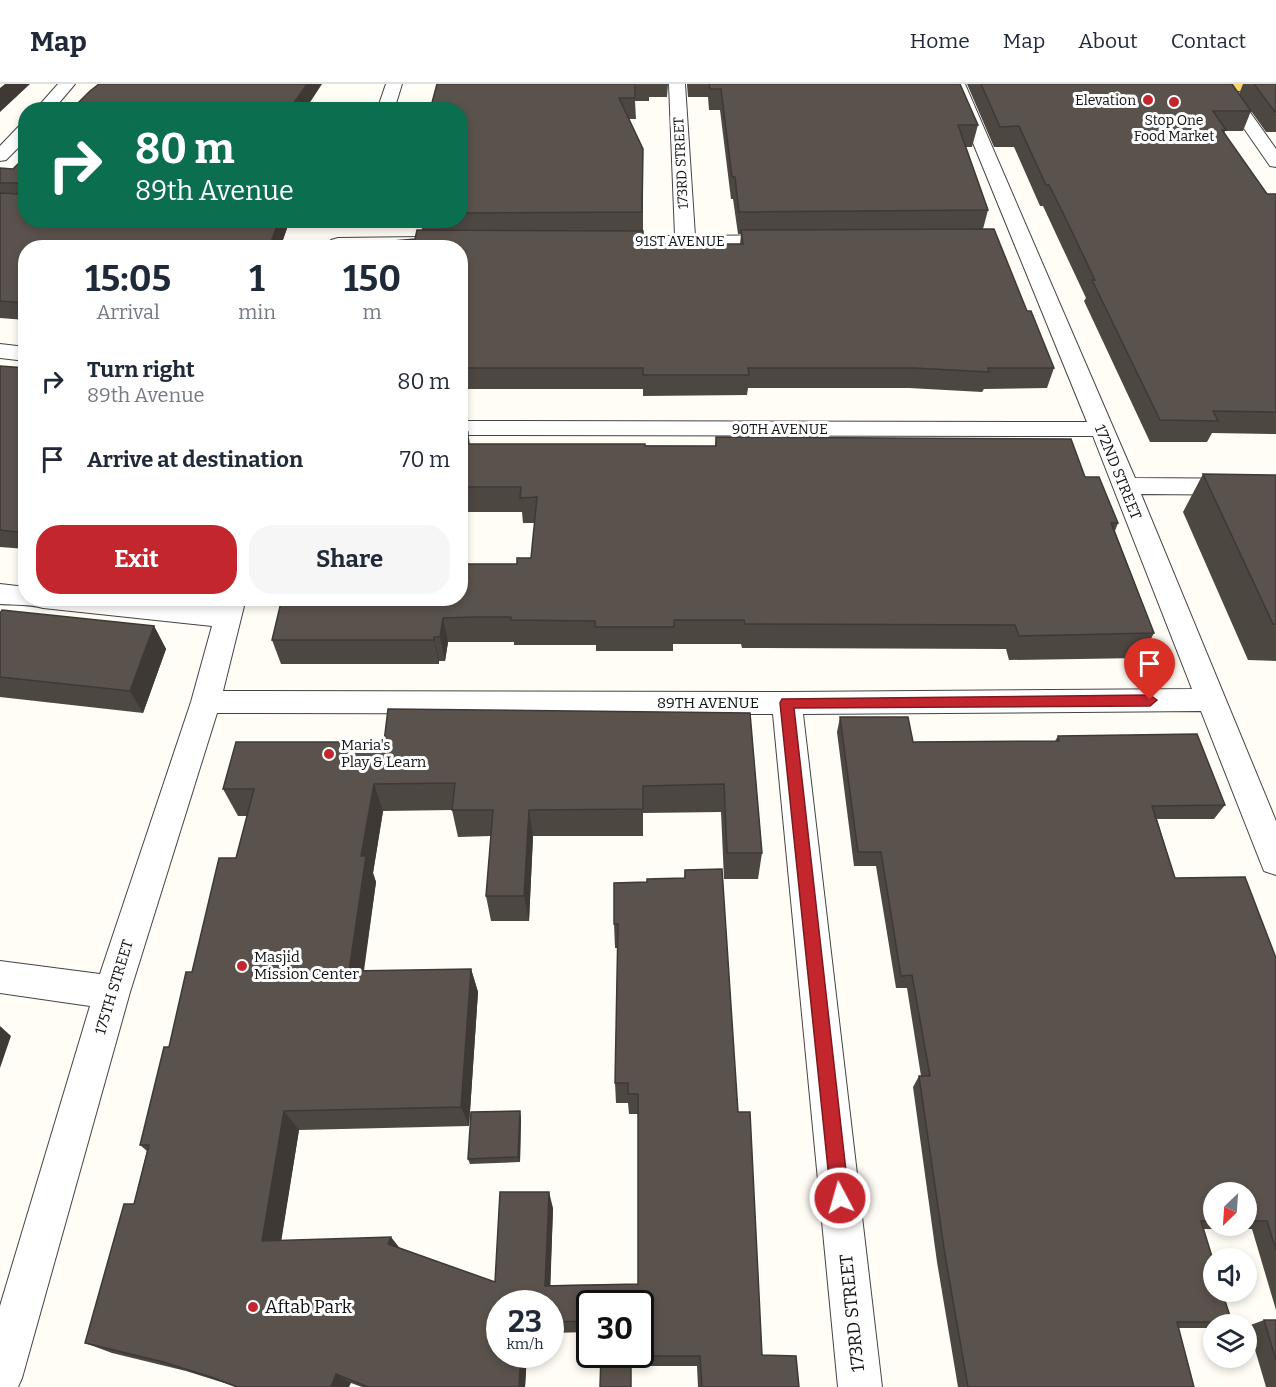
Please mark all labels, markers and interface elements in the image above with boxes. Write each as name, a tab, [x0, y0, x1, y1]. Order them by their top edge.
text: Map	[30, 25, 87, 58]
text: Home	[910, 28, 970, 54]
text: Map	[1003, 28, 1045, 54]
text: About	[1078, 28, 1138, 54]
text: Contact	[1171, 28, 1246, 54]
place label: Elevation	[1075, 92, 1136, 109]
marker: Elevation	[1141, 93, 1155, 107]
marker: Stop One Food Market	[1167, 95, 1181, 109]
place label: Stop One Food Market	[1134, 112, 1214, 145]
street label: 173RD STREET	[670, 117, 692, 209]
text: 80 m	[135, 124, 235, 174]
icon: right	[36, 126, 114, 204]
text: 89th Avenue	[135, 175, 294, 207]
street label: 91ST AVENUE	[635, 233, 725, 250]
text: 15:05	[85, 257, 171, 301]
text: 1	[249, 257, 265, 301]
text: 150	[343, 257, 401, 301]
text: Arrival	[96, 300, 160, 324]
text: min	[238, 300, 276, 324]
text: m	[362, 300, 381, 324]
text: Turn right	[87, 356, 195, 383]
icon: right	[36, 365, 69, 398]
text: 80 m	[397, 368, 450, 395]
text: 89th Avenue	[87, 383, 205, 407]
street label: 90TH AVENUE	[732, 421, 828, 438]
street label: 172ND STREET	[1091, 422, 1145, 522]
icon: arrive	[36, 443, 69, 476]
text: Arrive at destination	[87, 446, 303, 473]
text: 70 m	[400, 446, 450, 473]
button: Exit	[36, 525, 237, 594]
button: Share	[249, 525, 450, 594]
pin	[1124, 638, 1175, 700]
icon: arrive	[1133, 647, 1166, 680]
street label: 89TH AVENUE	[657, 694, 759, 712]
place label: Maria's Play & Learn	[341, 736, 427, 771]
marker: Maria's Play & Learn	[322, 747, 336, 761]
street label: 175TH STREET	[91, 937, 137, 1037]
place label: Masjid Mission Center	[254, 948, 359, 983]
marker: Masjid Mission Center	[235, 959, 249, 973]
position arrow	[808, 1166, 872, 1230]
north arrow	[1203, 1182, 1257, 1236]
map controls	[1203, 1182, 1257, 1368]
button: sound	[1203, 1248, 1257, 1302]
street label: 173RD STREET	[835, 1253, 869, 1373]
speed limit sign: 30	[576, 1290, 654, 1368]
place label: Aftab Park	[265, 1296, 353, 1318]
marker: Aftab Park	[246, 1300, 260, 1314]
text: 23	[508, 1304, 542, 1340]
button: layers	[1203, 1314, 1257, 1368]
text: km/h	[506, 1335, 544, 1353]

